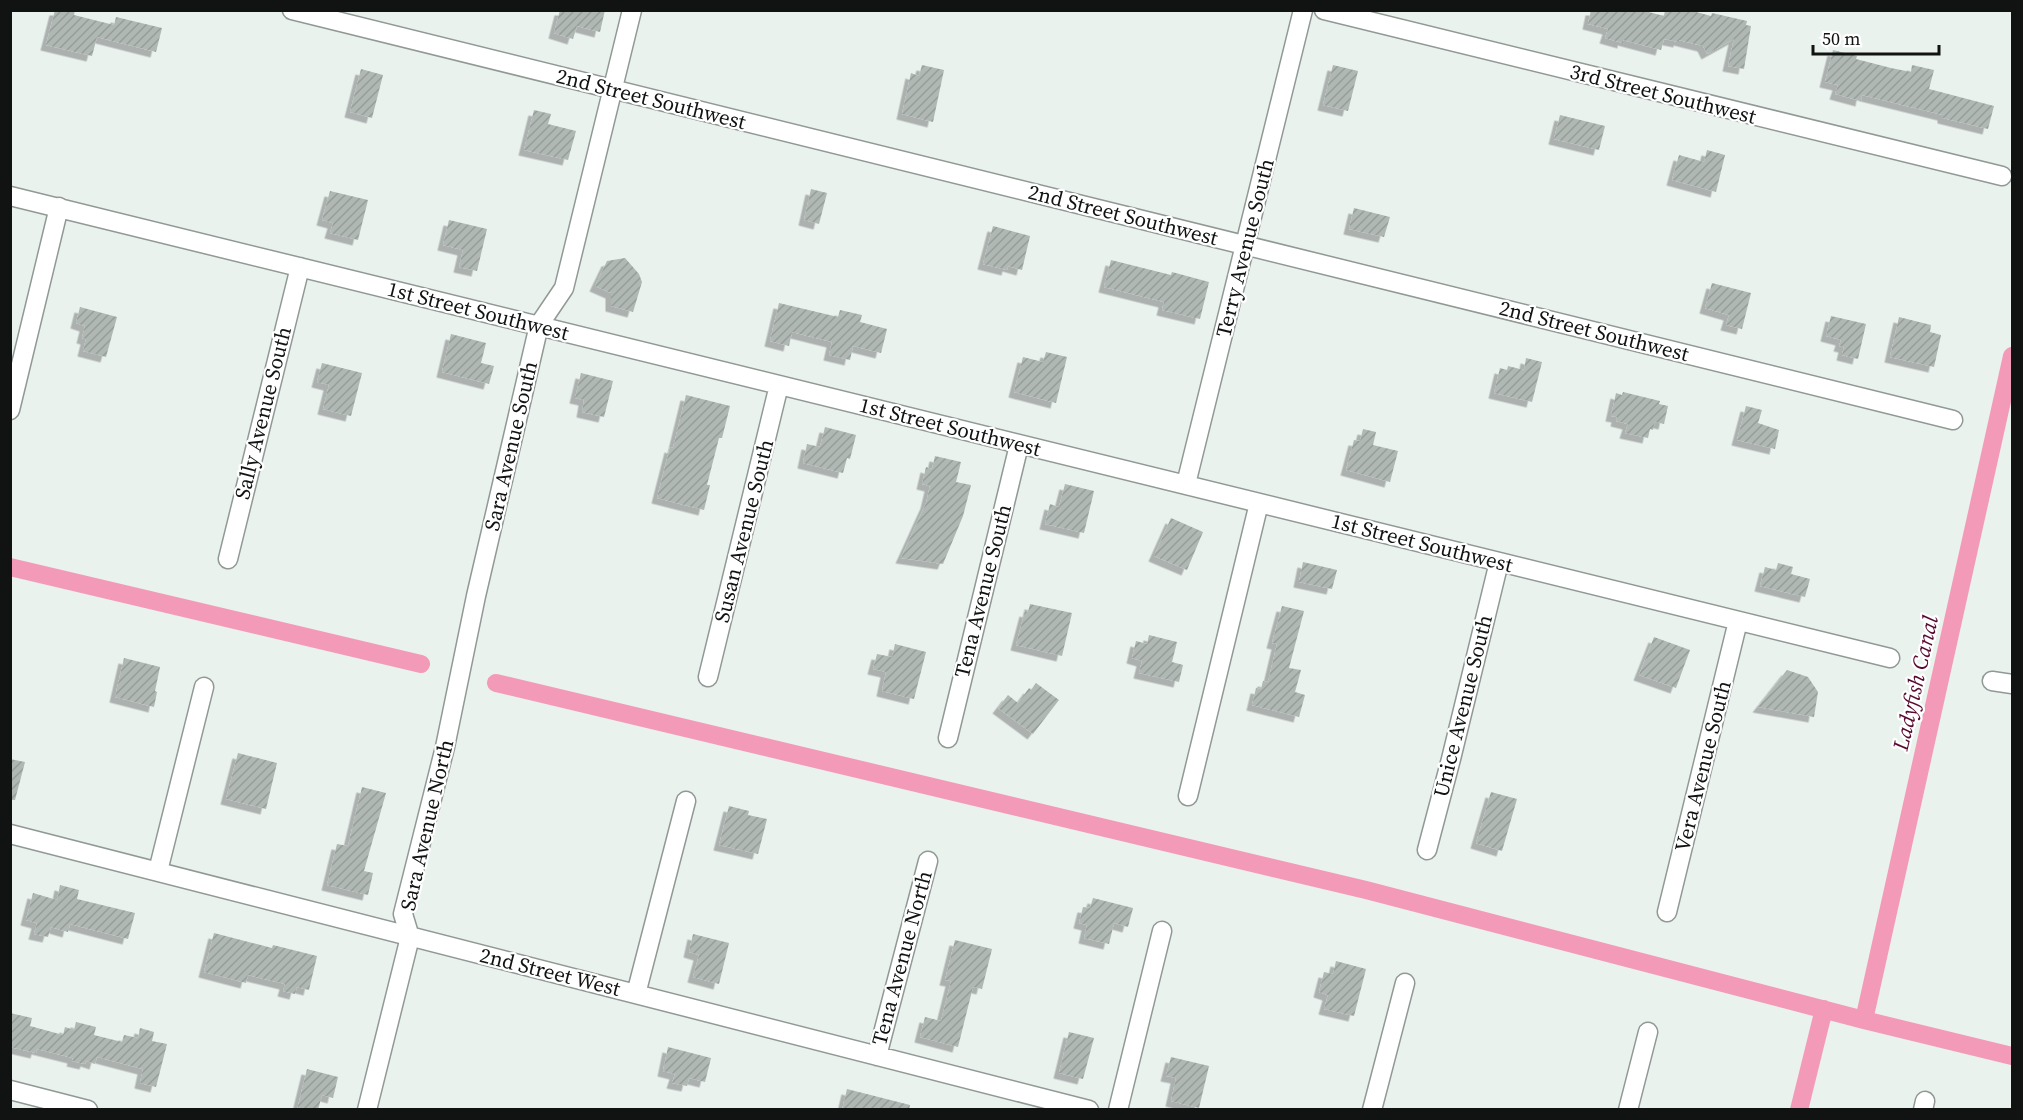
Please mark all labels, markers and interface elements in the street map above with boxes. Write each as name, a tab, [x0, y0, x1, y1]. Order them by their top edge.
scale bar	[1813, 18, 1939, 56]
text: 50 m	[1822, 26, 1860, 51]
street label: 3rd Street Southwest	[1567, 56, 1759, 131]
street label: 2nd Street Southwest	[553, 61, 749, 136]
street label: Terry Avenue South	[1208, 156, 1281, 340]
street label: 2nd Street Southwest	[1025, 177, 1221, 252]
street label: 1st Street Southwest	[384, 274, 572, 347]
street label: 2nd Street Southwest	[1496, 293, 1692, 368]
street label: Sally Avenue South	[227, 323, 298, 502]
street label: Sara Avenue South	[477, 358, 544, 534]
street label: 1st Street Southwest	[856, 390, 1044, 463]
street label: Susan Avenue South	[707, 436, 780, 625]
street label: Tena Avenue South	[947, 501, 1018, 681]
street label: 1st Street Southwest	[1328, 506, 1516, 579]
street label: Unice Avenue South	[1426, 612, 1499, 800]
water label: Ladyfish Canal	[1885, 612, 1945, 754]
street label: Vera Avenue South	[1667, 677, 1738, 854]
street label: Sara Avenue North	[393, 736, 460, 913]
street label: Tena Avenue North	[864, 867, 939, 1048]
street label: 2nd Street West	[477, 940, 624, 1003]

